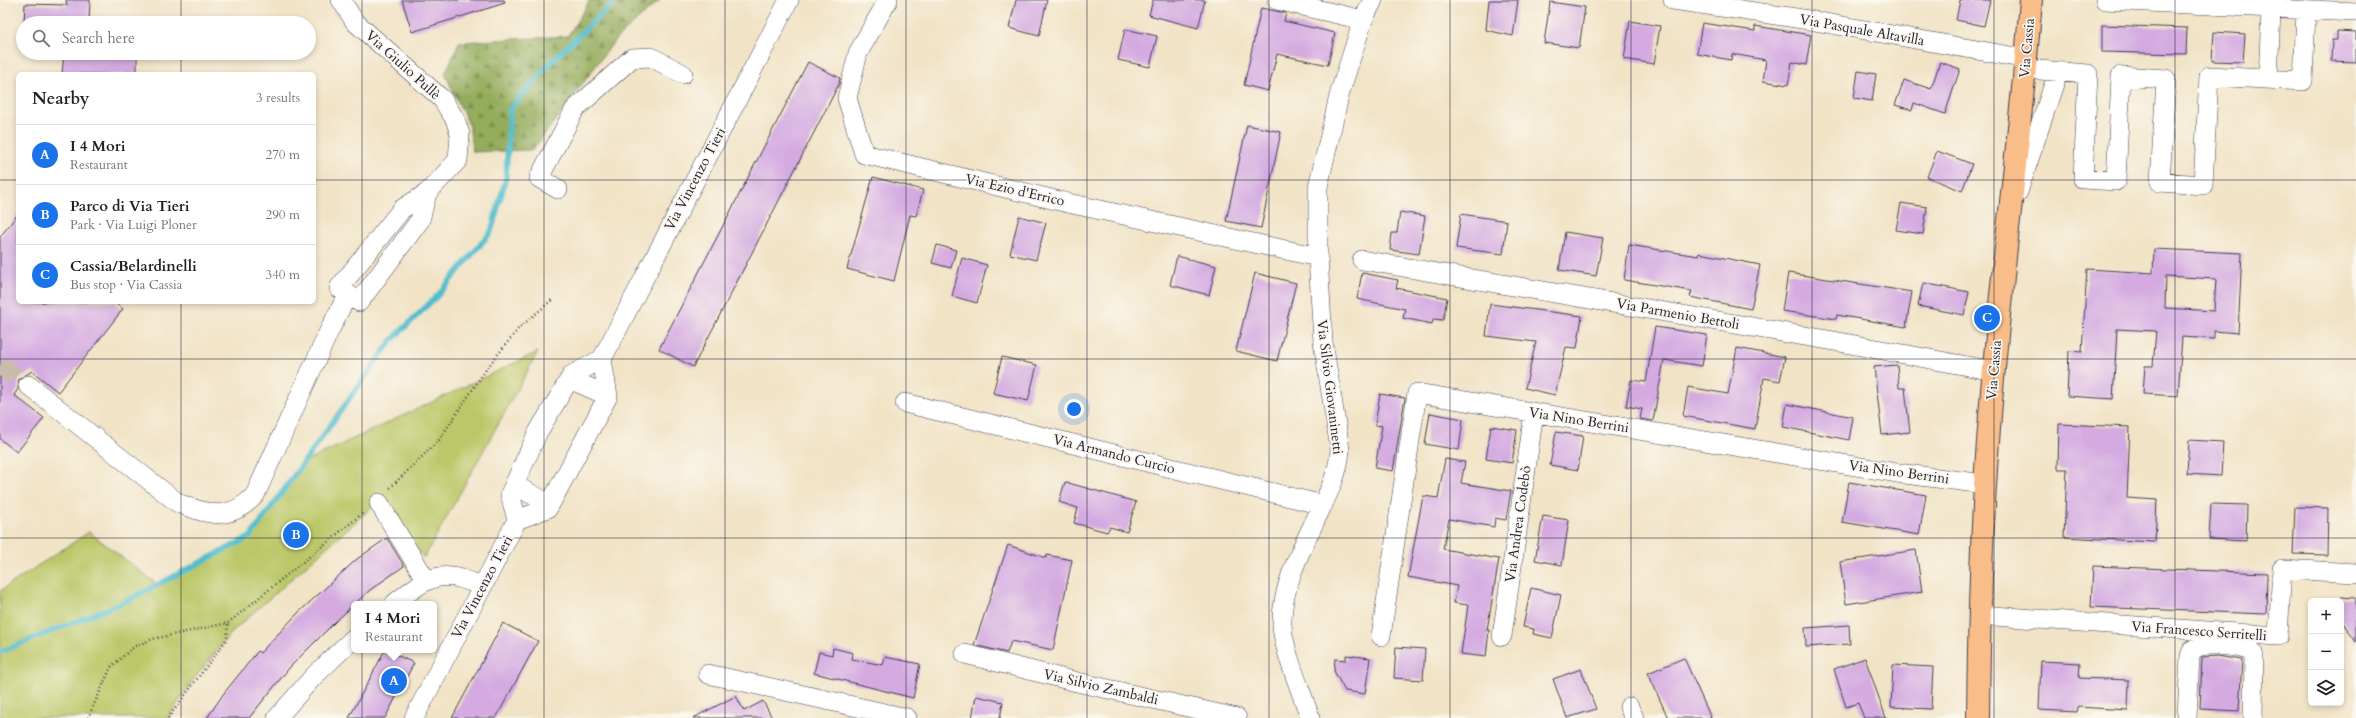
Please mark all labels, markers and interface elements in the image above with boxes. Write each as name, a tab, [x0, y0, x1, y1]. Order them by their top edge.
street label: Via Pasquale Altavilla	[1798, 10, 1926, 50]
search box	[16, 16, 316, 60]
street label: Via Cassia	[2015, 17, 2039, 79]
street label: Via Giulio Pullè	[361, 26, 445, 104]
icon: search	[30, 27, 52, 49]
text: Search here	[62, 28, 135, 48]
text: Nearby	[32, 87, 89, 110]
text: 3 results	[256, 89, 300, 107]
street label: Via Vincenzo Tieri	[660, 124, 730, 234]
text: I 4 Mori	[70, 136, 126, 156]
text: A	[40, 146, 50, 164]
text: 270 m	[266, 146, 300, 164]
text: Restaurant	[70, 156, 128, 174]
street label: Via Ezio d'Errico	[963, 169, 1067, 211]
text: Parco di Via Tieri	[70, 196, 189, 216]
text: B	[40, 206, 50, 224]
text: 290 m	[266, 206, 300, 224]
text: Park · Via Luigi Ploner	[70, 216, 197, 234]
text: Cassia/Belardinelli	[70, 256, 197, 276]
text: C	[40, 266, 50, 284]
text: 340 m	[266, 266, 300, 284]
text: Bus stop · Via Cassia	[70, 276, 182, 294]
street label: Via Parmenio Bettoli	[1615, 294, 1741, 334]
pin: C	[1974, 303, 2000, 333]
street label: Via Silvio Giovaninetti	[1312, 319, 1348, 456]
street label: Via Cassia	[1982, 339, 2006, 401]
your location	[1064, 399, 1084, 419]
street label: Via Nino Berrini	[1528, 403, 1630, 437]
street label: Via Armando Curcio	[1051, 430, 1177, 478]
street label: Via Nino Berrini	[1848, 456, 1950, 488]
street label: Via Andrea Codebò	[1500, 464, 1536, 584]
pin: B	[283, 520, 309, 550]
street label: Via Vincenzo Tieri	[447, 532, 517, 642]
map controls	[2308, 598, 2344, 706]
button: +	[2308, 598, 2344, 634]
popup	[351, 601, 437, 653]
text: I 4 Mori	[365, 608, 421, 628]
street label: Via Francesco Serritelli	[2131, 617, 2267, 645]
text: Restaurant	[365, 628, 423, 646]
button: −	[2308, 634, 2344, 670]
street label: Via Silvio Zambaldi	[1042, 665, 1160, 709]
pin: A	[381, 666, 407, 696]
button: layers	[2308, 670, 2344, 706]

